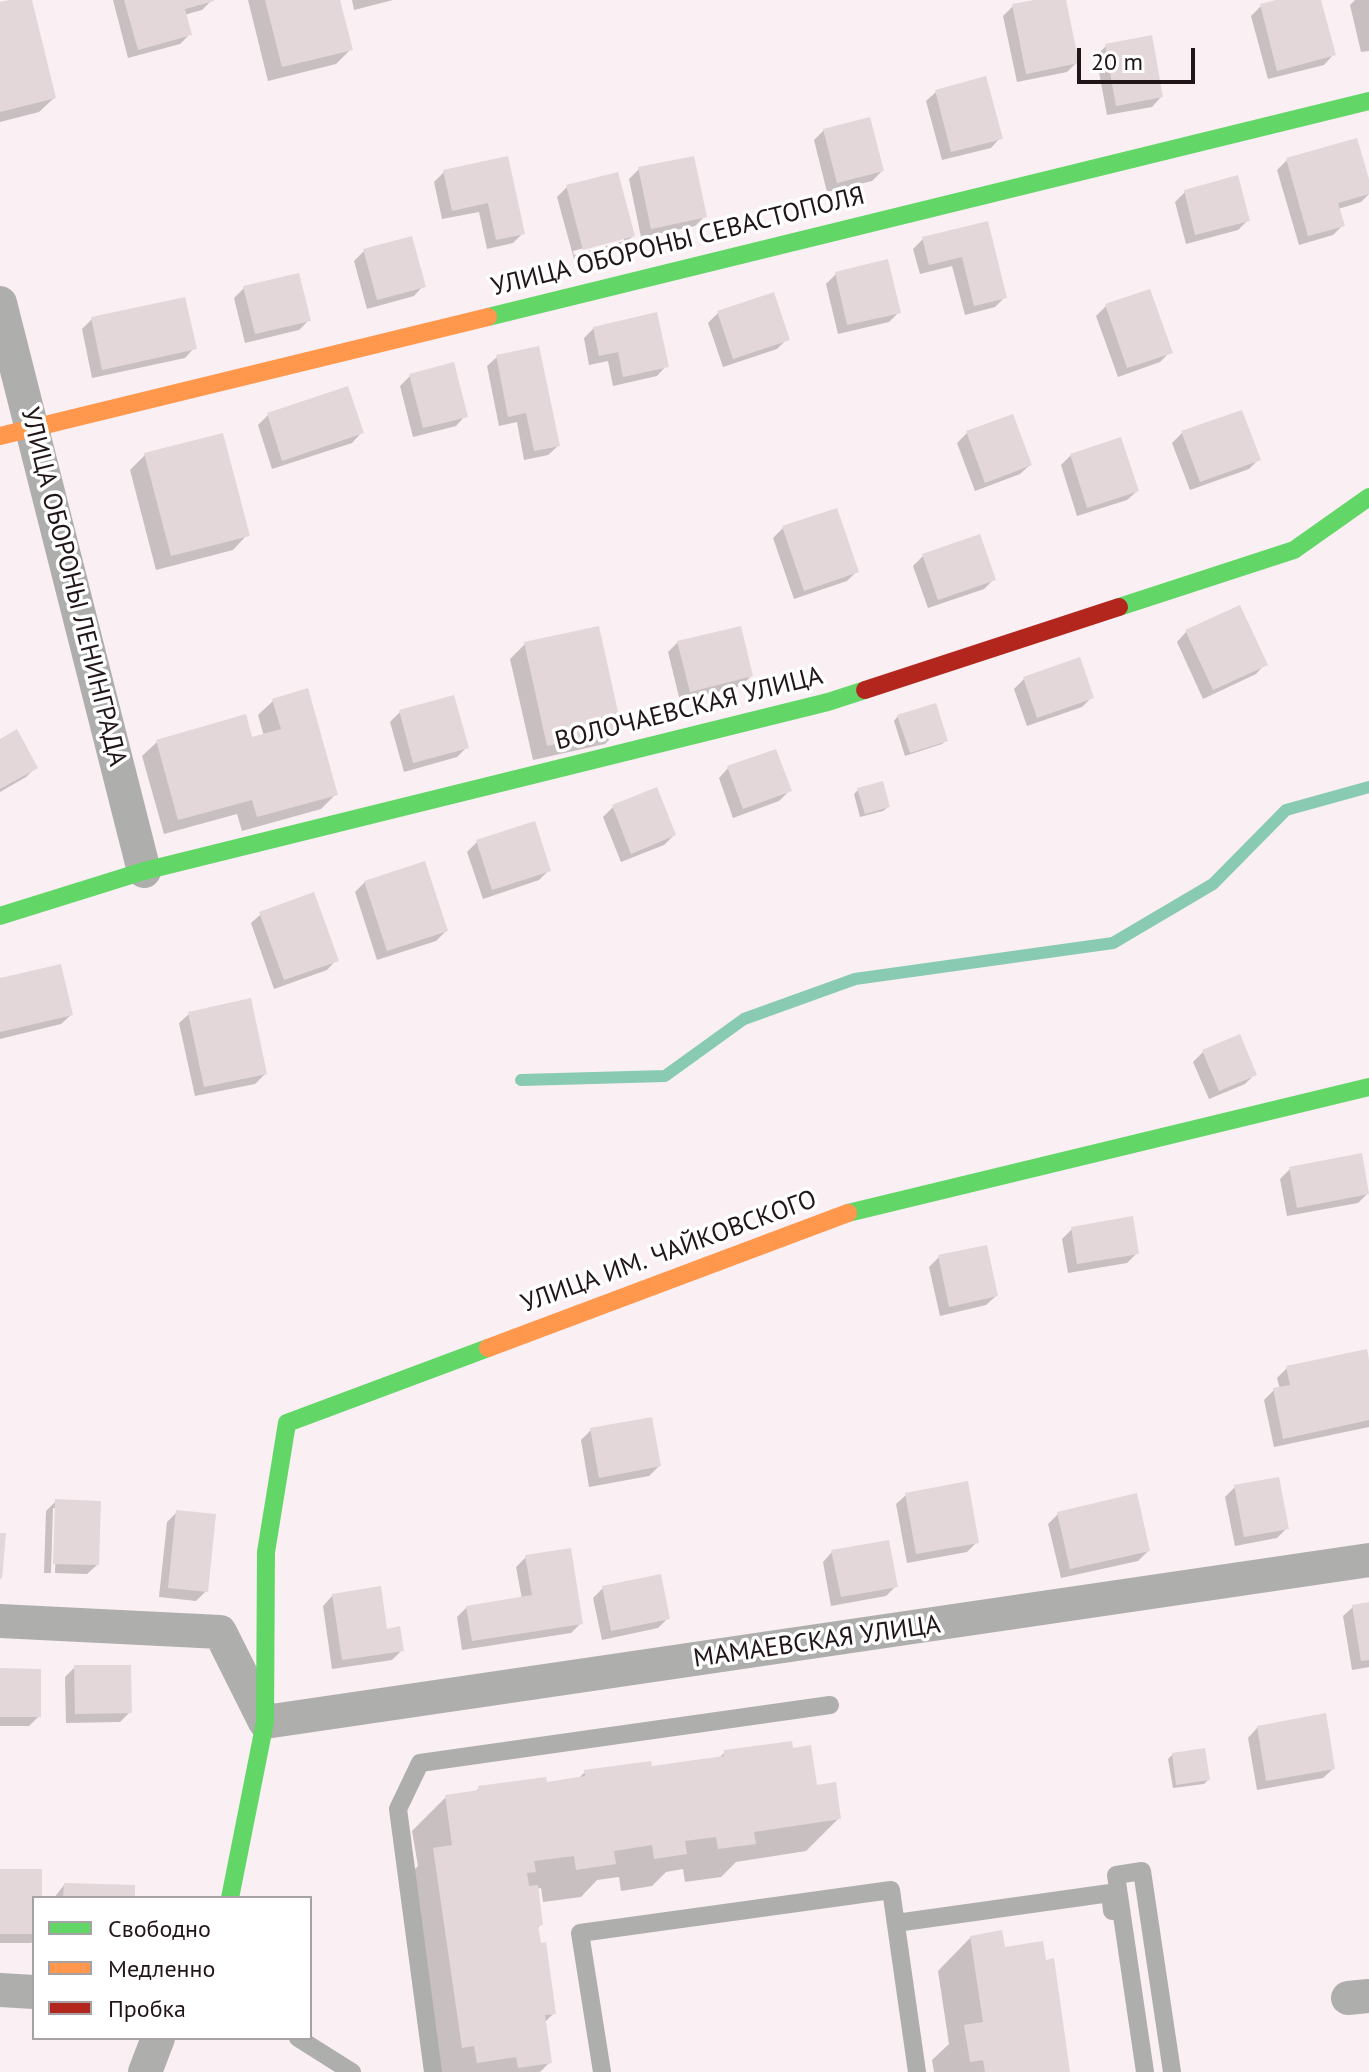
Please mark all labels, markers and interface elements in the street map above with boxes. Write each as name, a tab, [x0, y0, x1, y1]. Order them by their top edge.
scale bar	[1081, 32, 1199, 82]
text: 20 m	[1091, 46, 1143, 77]
street label: УЛИЦА ОБОРОНЫ СЕВАСТОПОЛЯ	[488, 180, 868, 304]
street label: УЛИЦА ОБОРОНЫ ЛЕНИНГРАДА	[13, 404, 133, 770]
street label: ВОЛОЧАЕВСКАЯ УЛИЦА	[552, 661, 826, 757]
street label: УЛИЦА ИМ. ЧАЙКОВСКОГО	[517, 1184, 821, 1320]
street label: МАМАЕВСКАЯ УЛИЦА	[692, 1609, 942, 1675]
legend	[32, 1896, 312, 2040]
text: Свободно	[108, 1913, 211, 1944]
text: Медленно	[108, 1953, 215, 1984]
text: Пробка	[108, 1993, 186, 2024]

